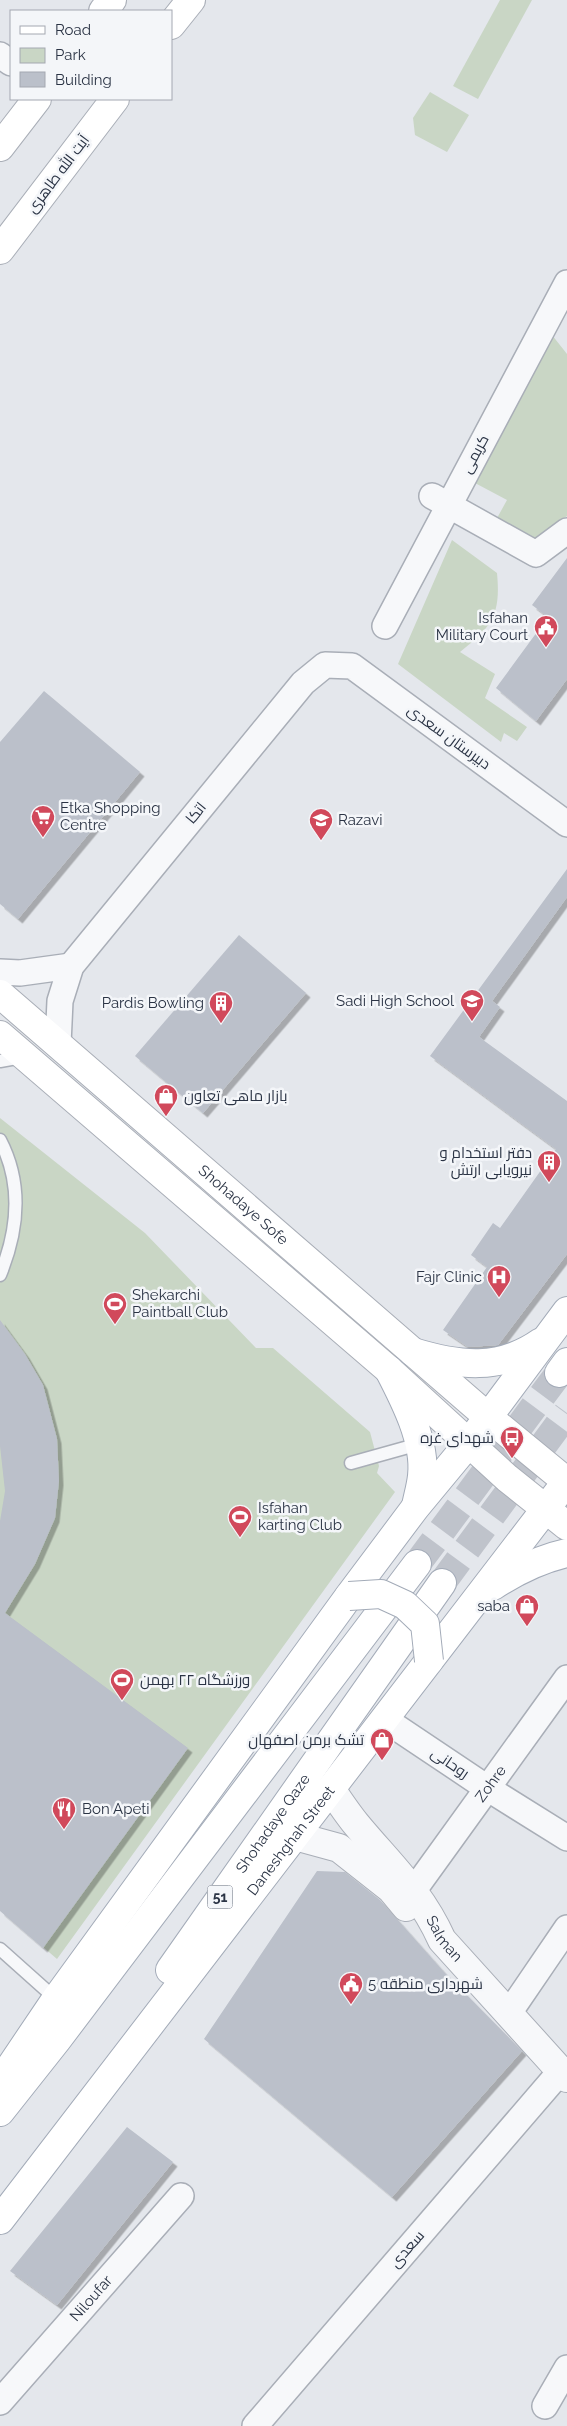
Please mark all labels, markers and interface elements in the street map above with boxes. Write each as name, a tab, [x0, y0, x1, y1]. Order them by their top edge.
legend	[10, 10, 172, 100]
text: Road	[55, 21, 91, 39]
text: Park	[55, 46, 86, 64]
text: Building	[55, 71, 112, 89]
street label: آیت الله طاهری	[22, 131, 94, 217]
street label: کریمی	[457, 432, 494, 477]
place label: Isfahan Military Court	[436, 609, 528, 644]
public building icon: Isfahan Military Court	[533, 614, 559, 648]
street label: دبیرستان سعدی	[403, 701, 494, 774]
place label: Etka Shopping Centre	[60, 799, 161, 834]
street label: اتکا	[182, 799, 210, 827]
supermarket icon: Etka Shopping Centre	[30, 804, 56, 838]
school or university icon: Razavi	[308, 807, 334, 841]
place label: Razavi	[338, 811, 382, 829]
school or university icon: Sadi High School	[459, 988, 485, 1022]
building icon: Pardis Bowling	[208, 990, 234, 1024]
place label: Sadi High School	[336, 992, 455, 1010]
place label: Pardis Bowling	[102, 994, 204, 1012]
shop icon: بازار ماهی تعاون	[153, 1083, 179, 1117]
place label: بازار ماهی تعاون	[184, 1087, 287, 1106]
place label: دفتر استخدام و نیرویابی ارتش	[440, 1144, 532, 1180]
building icon: دفتر استخدام و نیرویابی ارتش	[536, 1149, 562, 1183]
street label: Shohadaye Sofe	[195, 1161, 292, 1249]
hospital icon: Fajr Clinic	[486, 1264, 512, 1298]
place label: Fajr Clinic	[416, 1268, 482, 1286]
place label: Shekarchi Paintball Club	[132, 1286, 228, 1321]
sports icon: Shekarchi Paintball Club	[102, 1291, 128, 1325]
bus stop icon: شهدای غره	[499, 1425, 525, 1459]
place label: شهدای غره	[420, 1429, 494, 1448]
place label: Isfahan karting Club	[258, 1499, 342, 1534]
sports icon: Isfahan karting Club	[227, 1504, 253, 1538]
shop icon: saba	[514, 1593, 540, 1627]
place label: saba	[477, 1597, 510, 1615]
sports icon: ورزشگاه ۲۲ بهمن	[109, 1667, 135, 1701]
place label: ورزشگاه ۲۲ بهمن	[140, 1671, 250, 1690]
shop icon: تشک برمن اصفهان	[369, 1727, 395, 1761]
place label: تشک برمن اصفهان	[248, 1731, 364, 1750]
street label: روحانی	[427, 1744, 473, 1783]
street label: Zohre	[471, 1762, 510, 1806]
street label: Shohadaye Qaze	[232, 1770, 314, 1877]
street label: Daneshghah Street	[243, 1783, 339, 1899]
restaurant icon: Bon Apeti	[51, 1796, 77, 1830]
place label: Bon Apeti	[82, 1800, 149, 1818]
road number: 51	[208, 1885, 232, 1908]
street label: Salman	[422, 1912, 466, 1965]
public building icon: شهرداری منطقه 5	[338, 1971, 364, 2005]
place label: شهرداری منطقه 5	[368, 1975, 483, 1994]
street label: سعدی	[386, 2227, 429, 2272]
street label: Niloufar	[66, 2271, 117, 2325]

